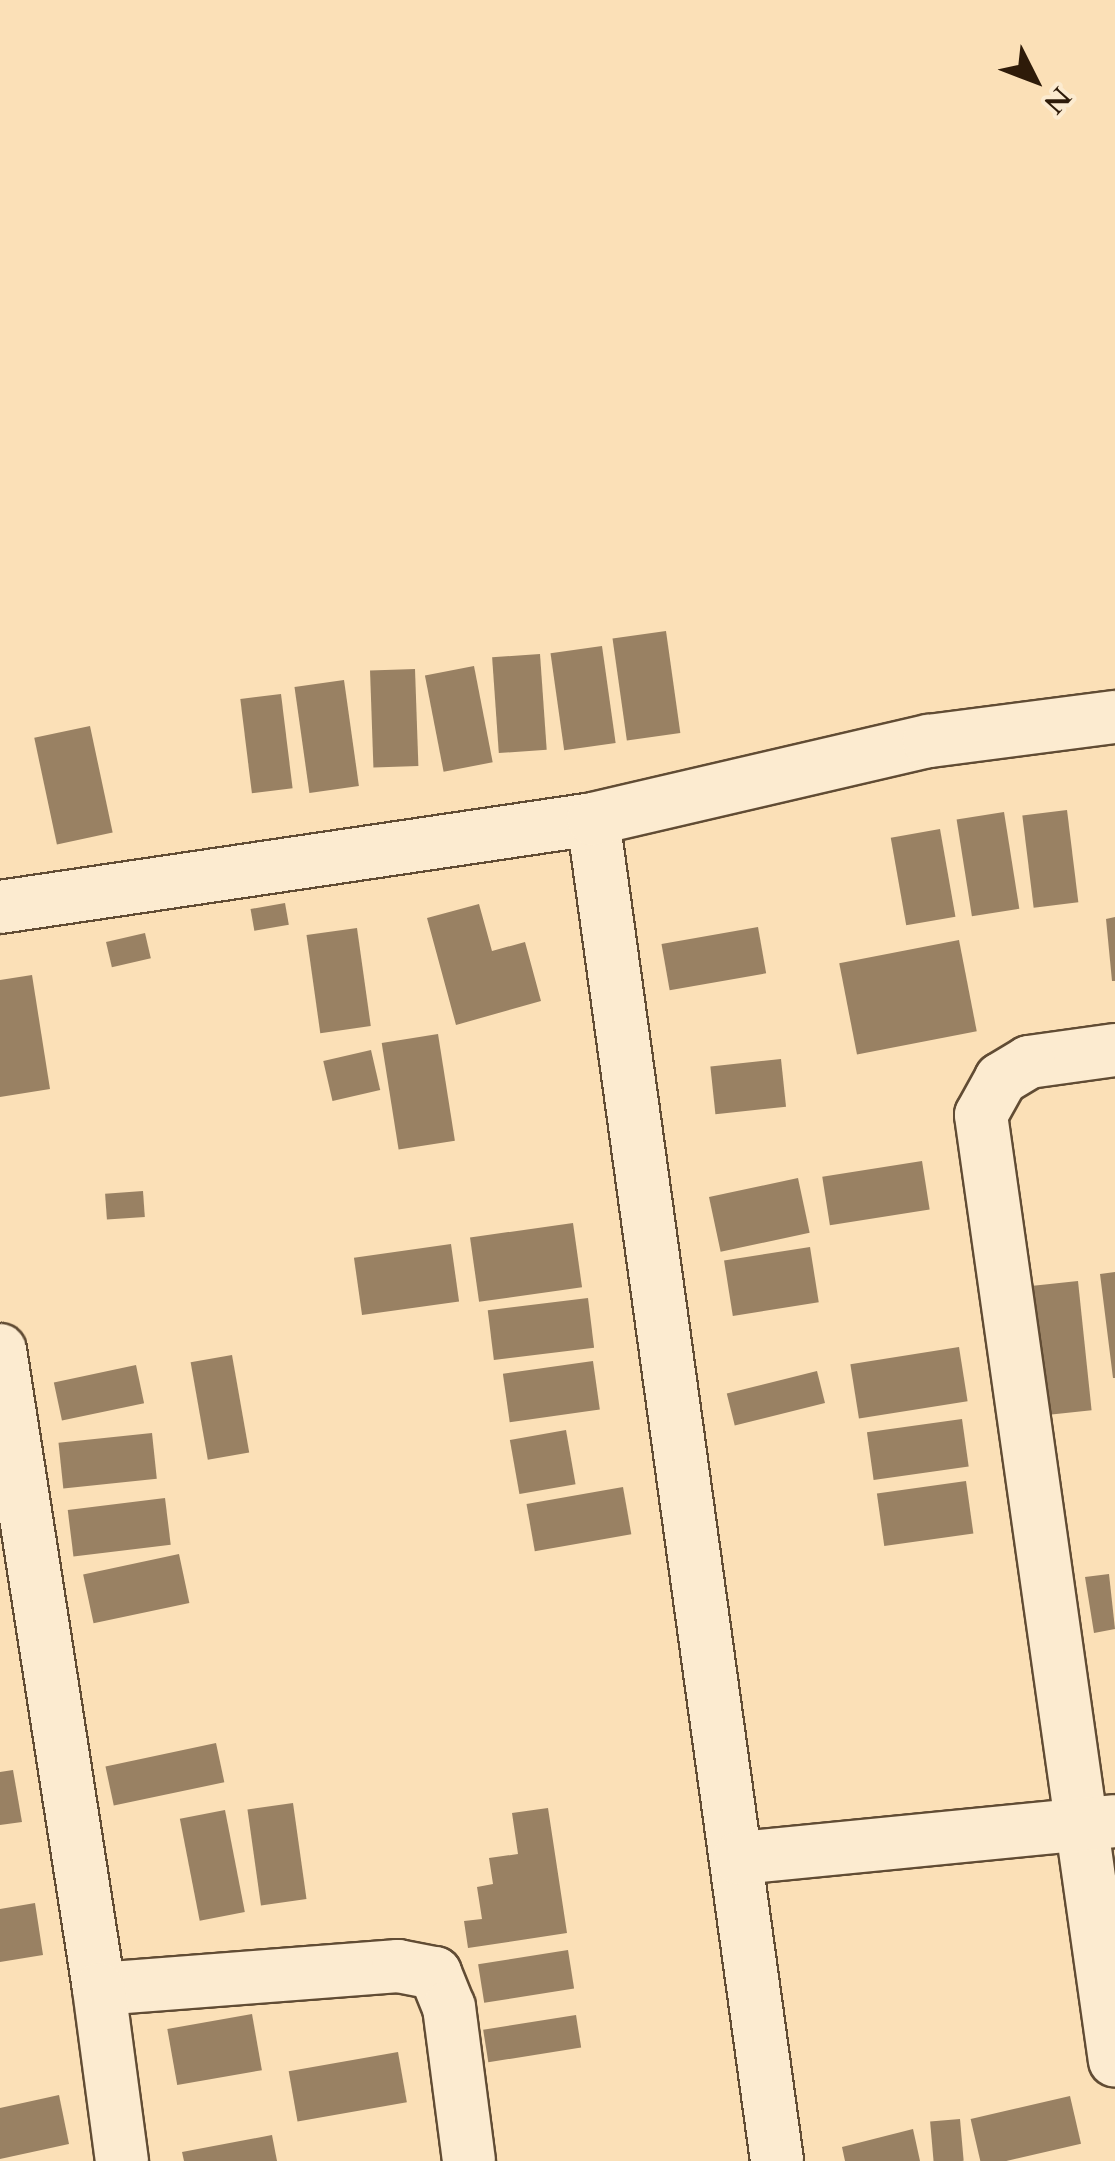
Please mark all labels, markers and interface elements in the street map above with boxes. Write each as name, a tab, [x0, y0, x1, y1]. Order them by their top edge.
north arrow	[985, 30, 1085, 130]
text: N	[1035, 78, 1080, 122]

